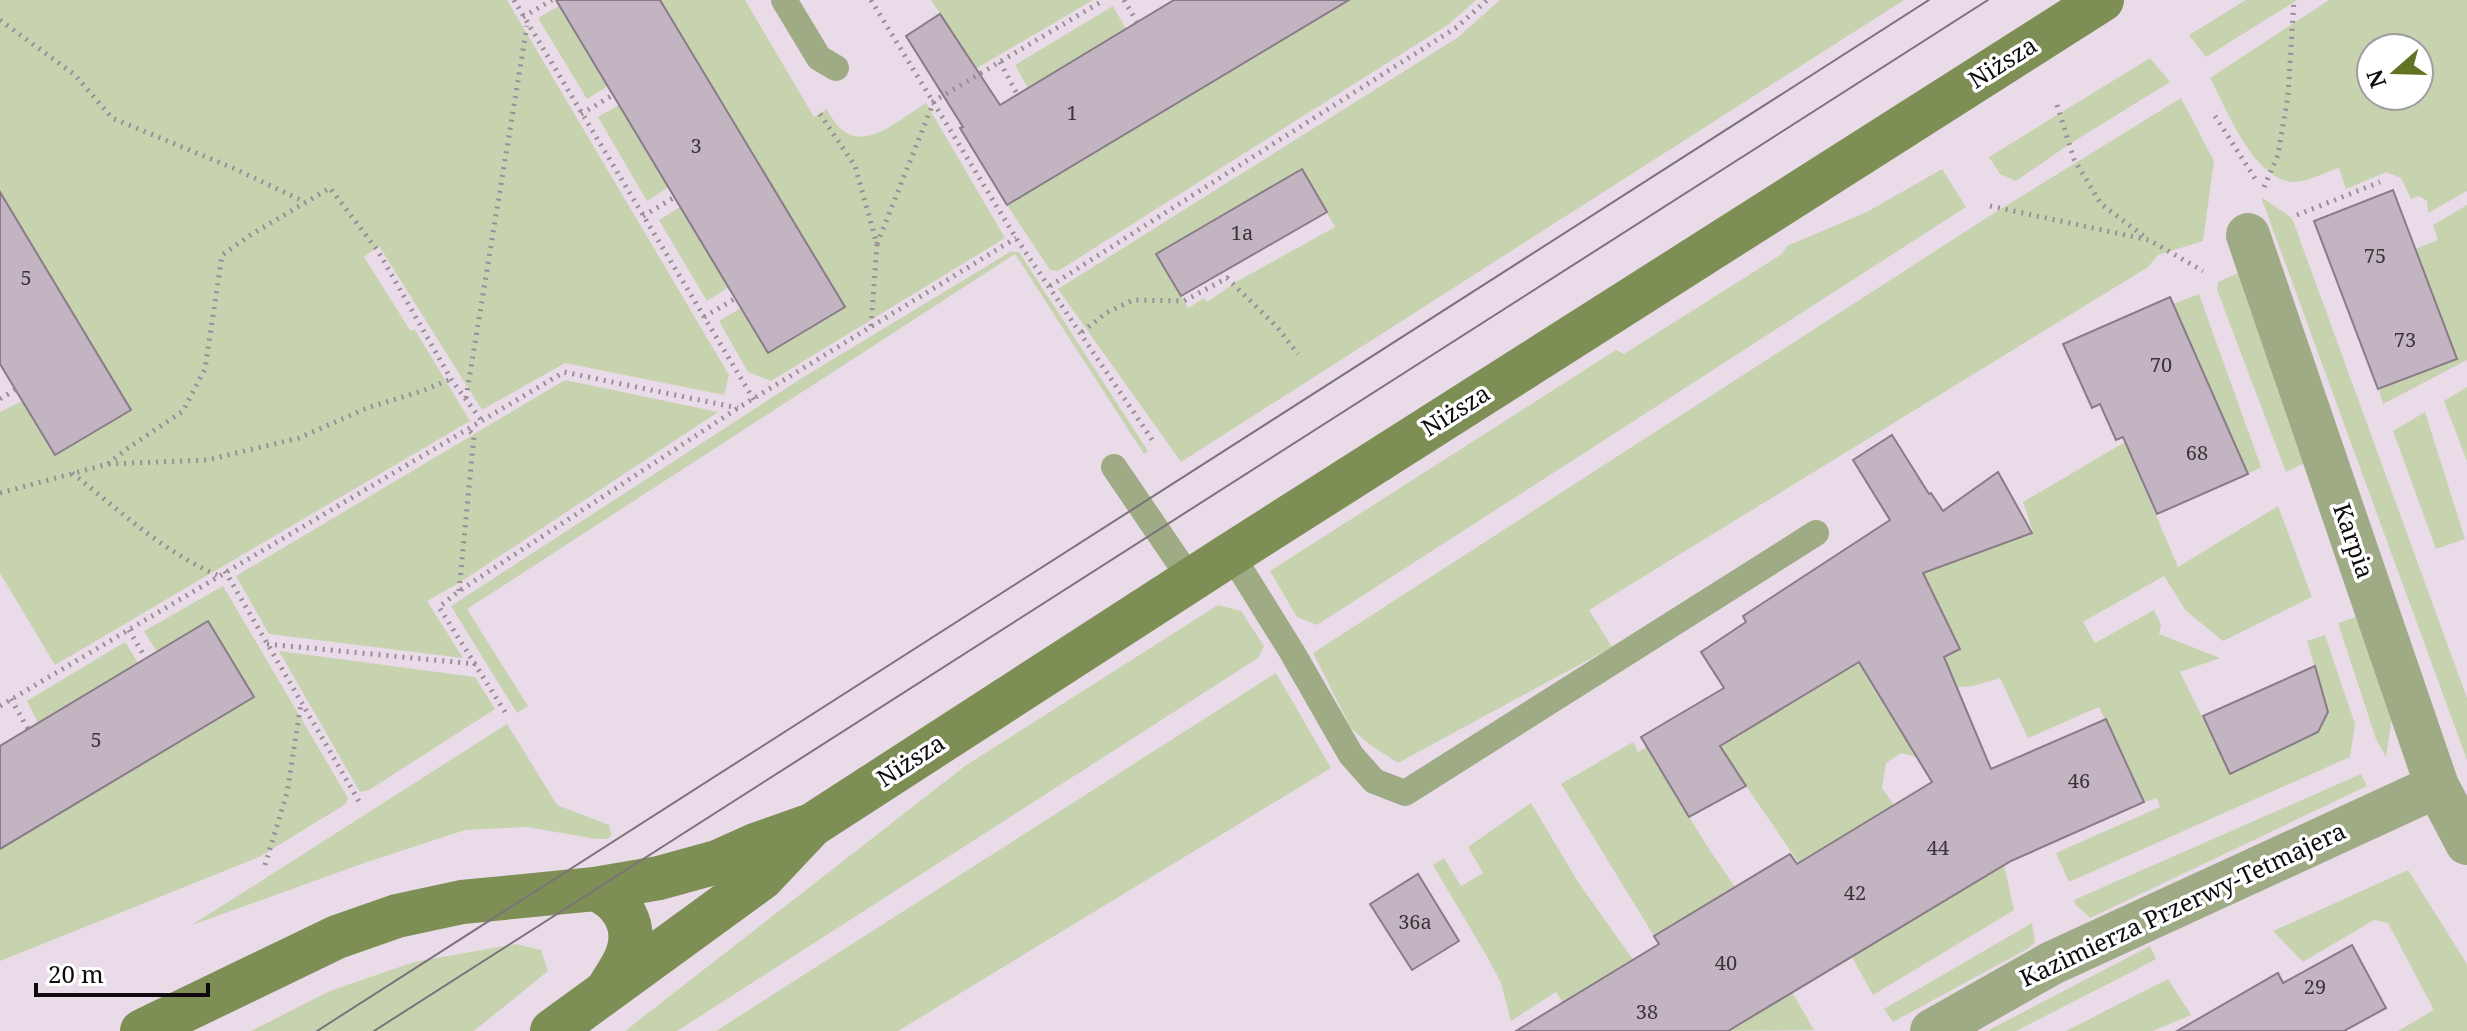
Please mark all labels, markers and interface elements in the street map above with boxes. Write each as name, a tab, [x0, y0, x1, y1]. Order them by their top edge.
street label: Niższa	[1962, 28, 2043, 96]
north arrow	[2355, 32, 2435, 112]
text: N	[2358, 66, 2392, 92]
house number: 1	[1066, 99, 1078, 126]
house number: 3	[690, 132, 702, 159]
house number: 1a	[1231, 219, 1253, 246]
house number: 75	[2364, 242, 2386, 269]
house number: 5	[20, 264, 32, 291]
house number: 73	[2394, 326, 2416, 353]
house number: 70	[2150, 351, 2172, 378]
street label: Niższa	[1415, 376, 1496, 444]
house number: 68	[2186, 439, 2208, 466]
street label: Karpia	[2326, 498, 2383, 583]
house number: 5	[90, 726, 102, 753]
street label: Niższa	[870, 726, 951, 794]
house number: 46	[2068, 767, 2090, 794]
street label: Kazimierza Przerwy-Tetmajera	[2014, 813, 2351, 994]
house number: 44	[1927, 834, 1949, 861]
house number: 42	[1844, 879, 1866, 906]
house number: 36a	[1398, 908, 1432, 935]
scale bar	[36, 947, 208, 997]
house number: 40	[1715, 949, 1737, 976]
text: 20 m	[48, 957, 104, 990]
house number: 29	[2304, 973, 2326, 1000]
house number: 38	[1636, 998, 1658, 1025]

